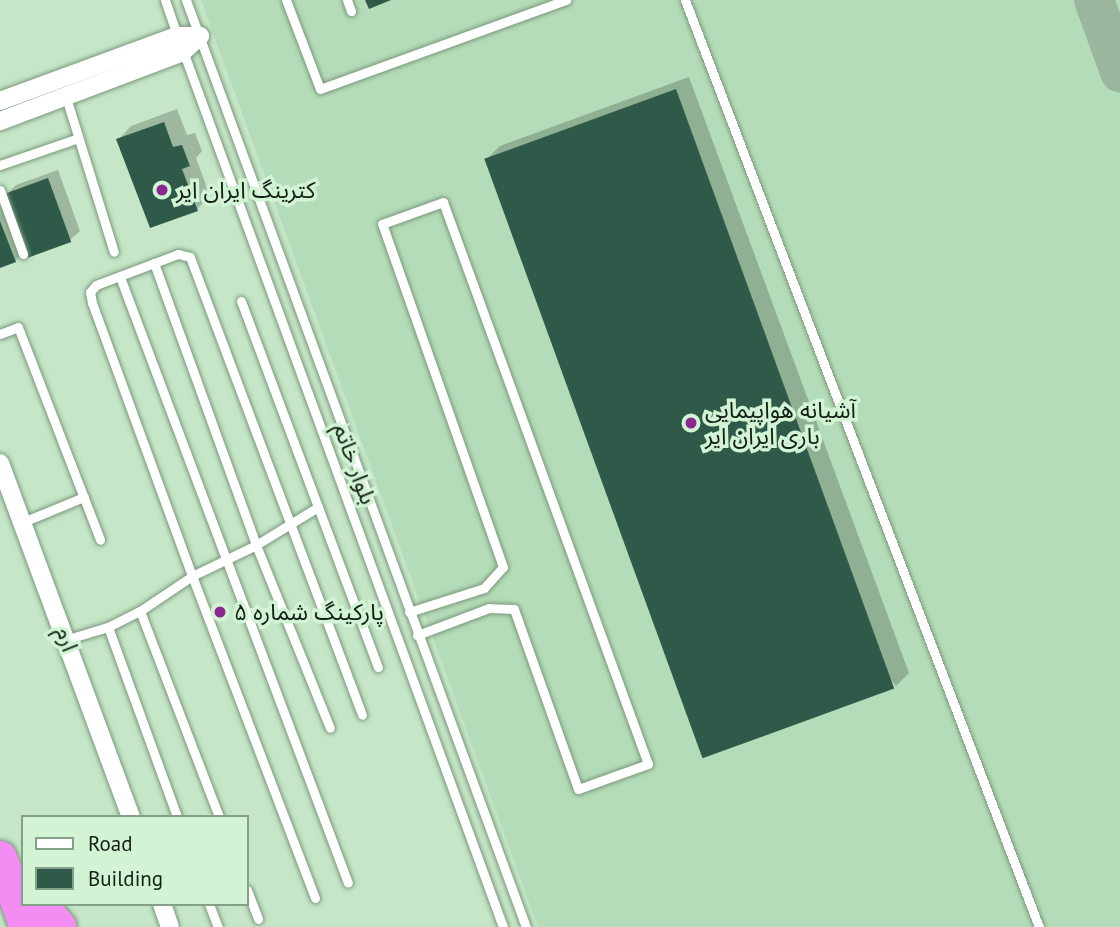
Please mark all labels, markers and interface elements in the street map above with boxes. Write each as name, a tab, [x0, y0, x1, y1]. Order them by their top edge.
place label: کترینگ ایران ایر	[176, 176, 316, 204]
marker: کترینگ ایران ایر	[154, 182, 170, 198]
place label: آشیانه هواپیمایی باری ایران ایر	[705, 396, 856, 450]
marker: آشیانه هواپیمایی باری ایران ایر	[683, 415, 699, 431]
street label: بلوار خاتم	[328, 420, 382, 508]
place label: پارکینگ شماره ۵	[234, 598, 384, 626]
marker: پارکینگ شماره ۵	[212, 604, 228, 620]
street label: ارم	[50, 623, 84, 655]
legend	[21, 815, 248, 906]
text: Road	[88, 830, 132, 857]
text: Building	[88, 865, 163, 892]

